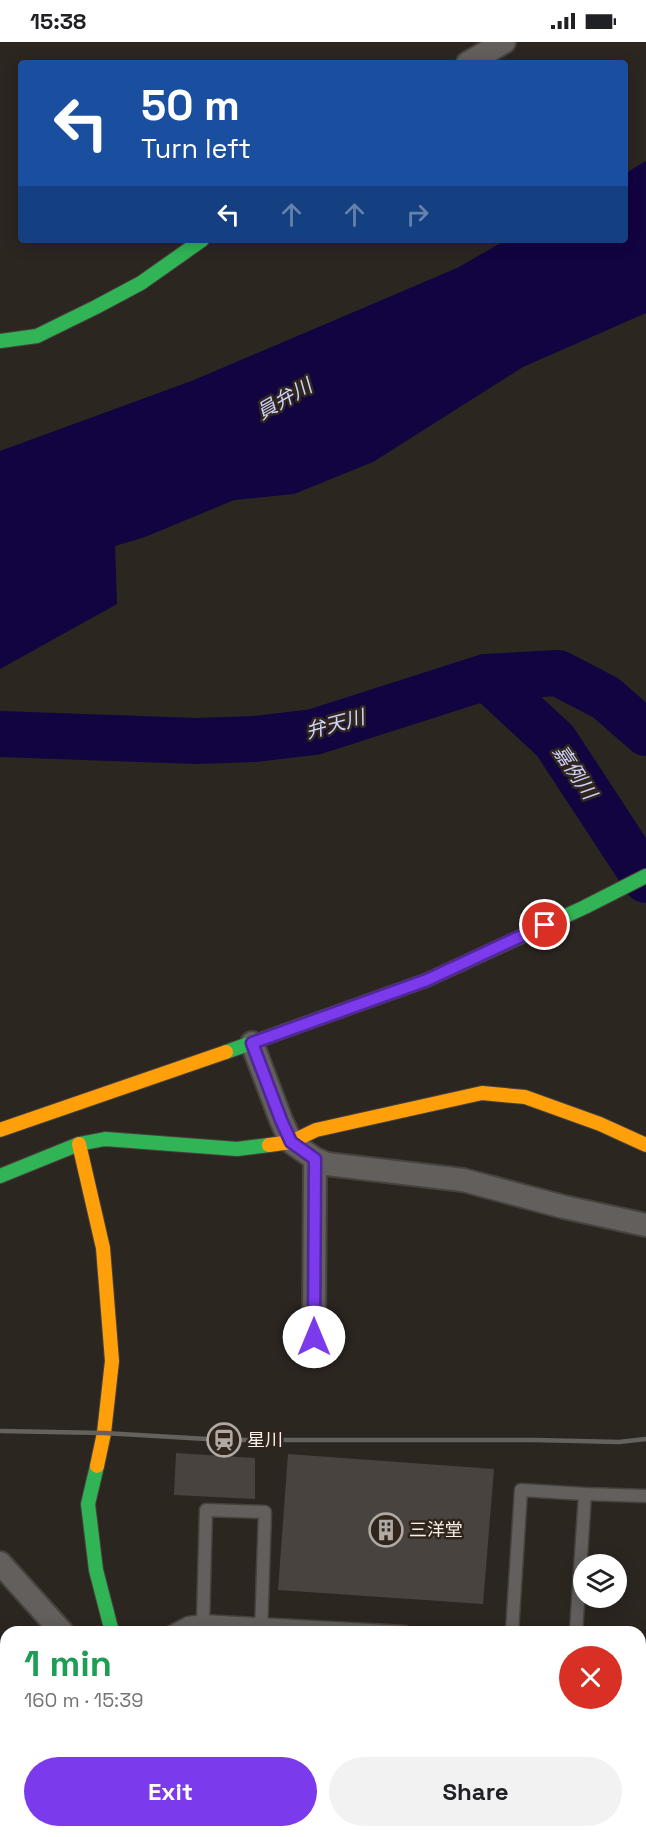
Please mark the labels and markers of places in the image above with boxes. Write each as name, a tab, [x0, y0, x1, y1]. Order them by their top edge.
pin	[519, 899, 570, 950]
station icon: 星川	[206, 1422, 242, 1458]
place label: 星川	[247, 1428, 283, 1451]
building icon: 三洋堂	[368, 1512, 404, 1548]
place label: 三洋堂	[409, 1518, 463, 1541]

